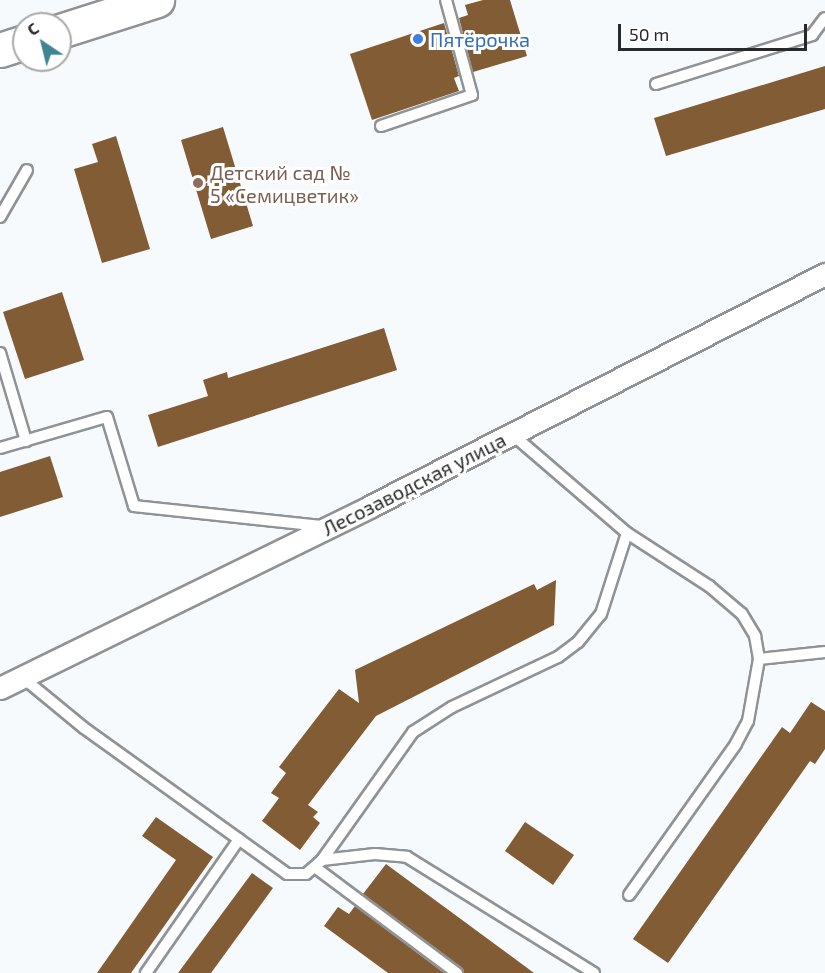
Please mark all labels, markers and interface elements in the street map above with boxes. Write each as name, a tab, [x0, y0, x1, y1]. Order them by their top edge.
north arrow	[12, 12, 72, 72]
scale bar	[621, 12, 810, 50]
text: С	[23, 18, 42, 39]
text: 50 m	[629, 23, 669, 45]
place label: Пятёрочка	[430, 27, 530, 51]
marker: Пятёрочка	[411, 32, 425, 46]
place label: Детский сад № 5 «Семицветик»	[210, 160, 359, 207]
marker: Детский сад № 5 «Семицветик»	[191, 176, 205, 190]
street label: Лесозаводская улица	[318, 427, 510, 541]

